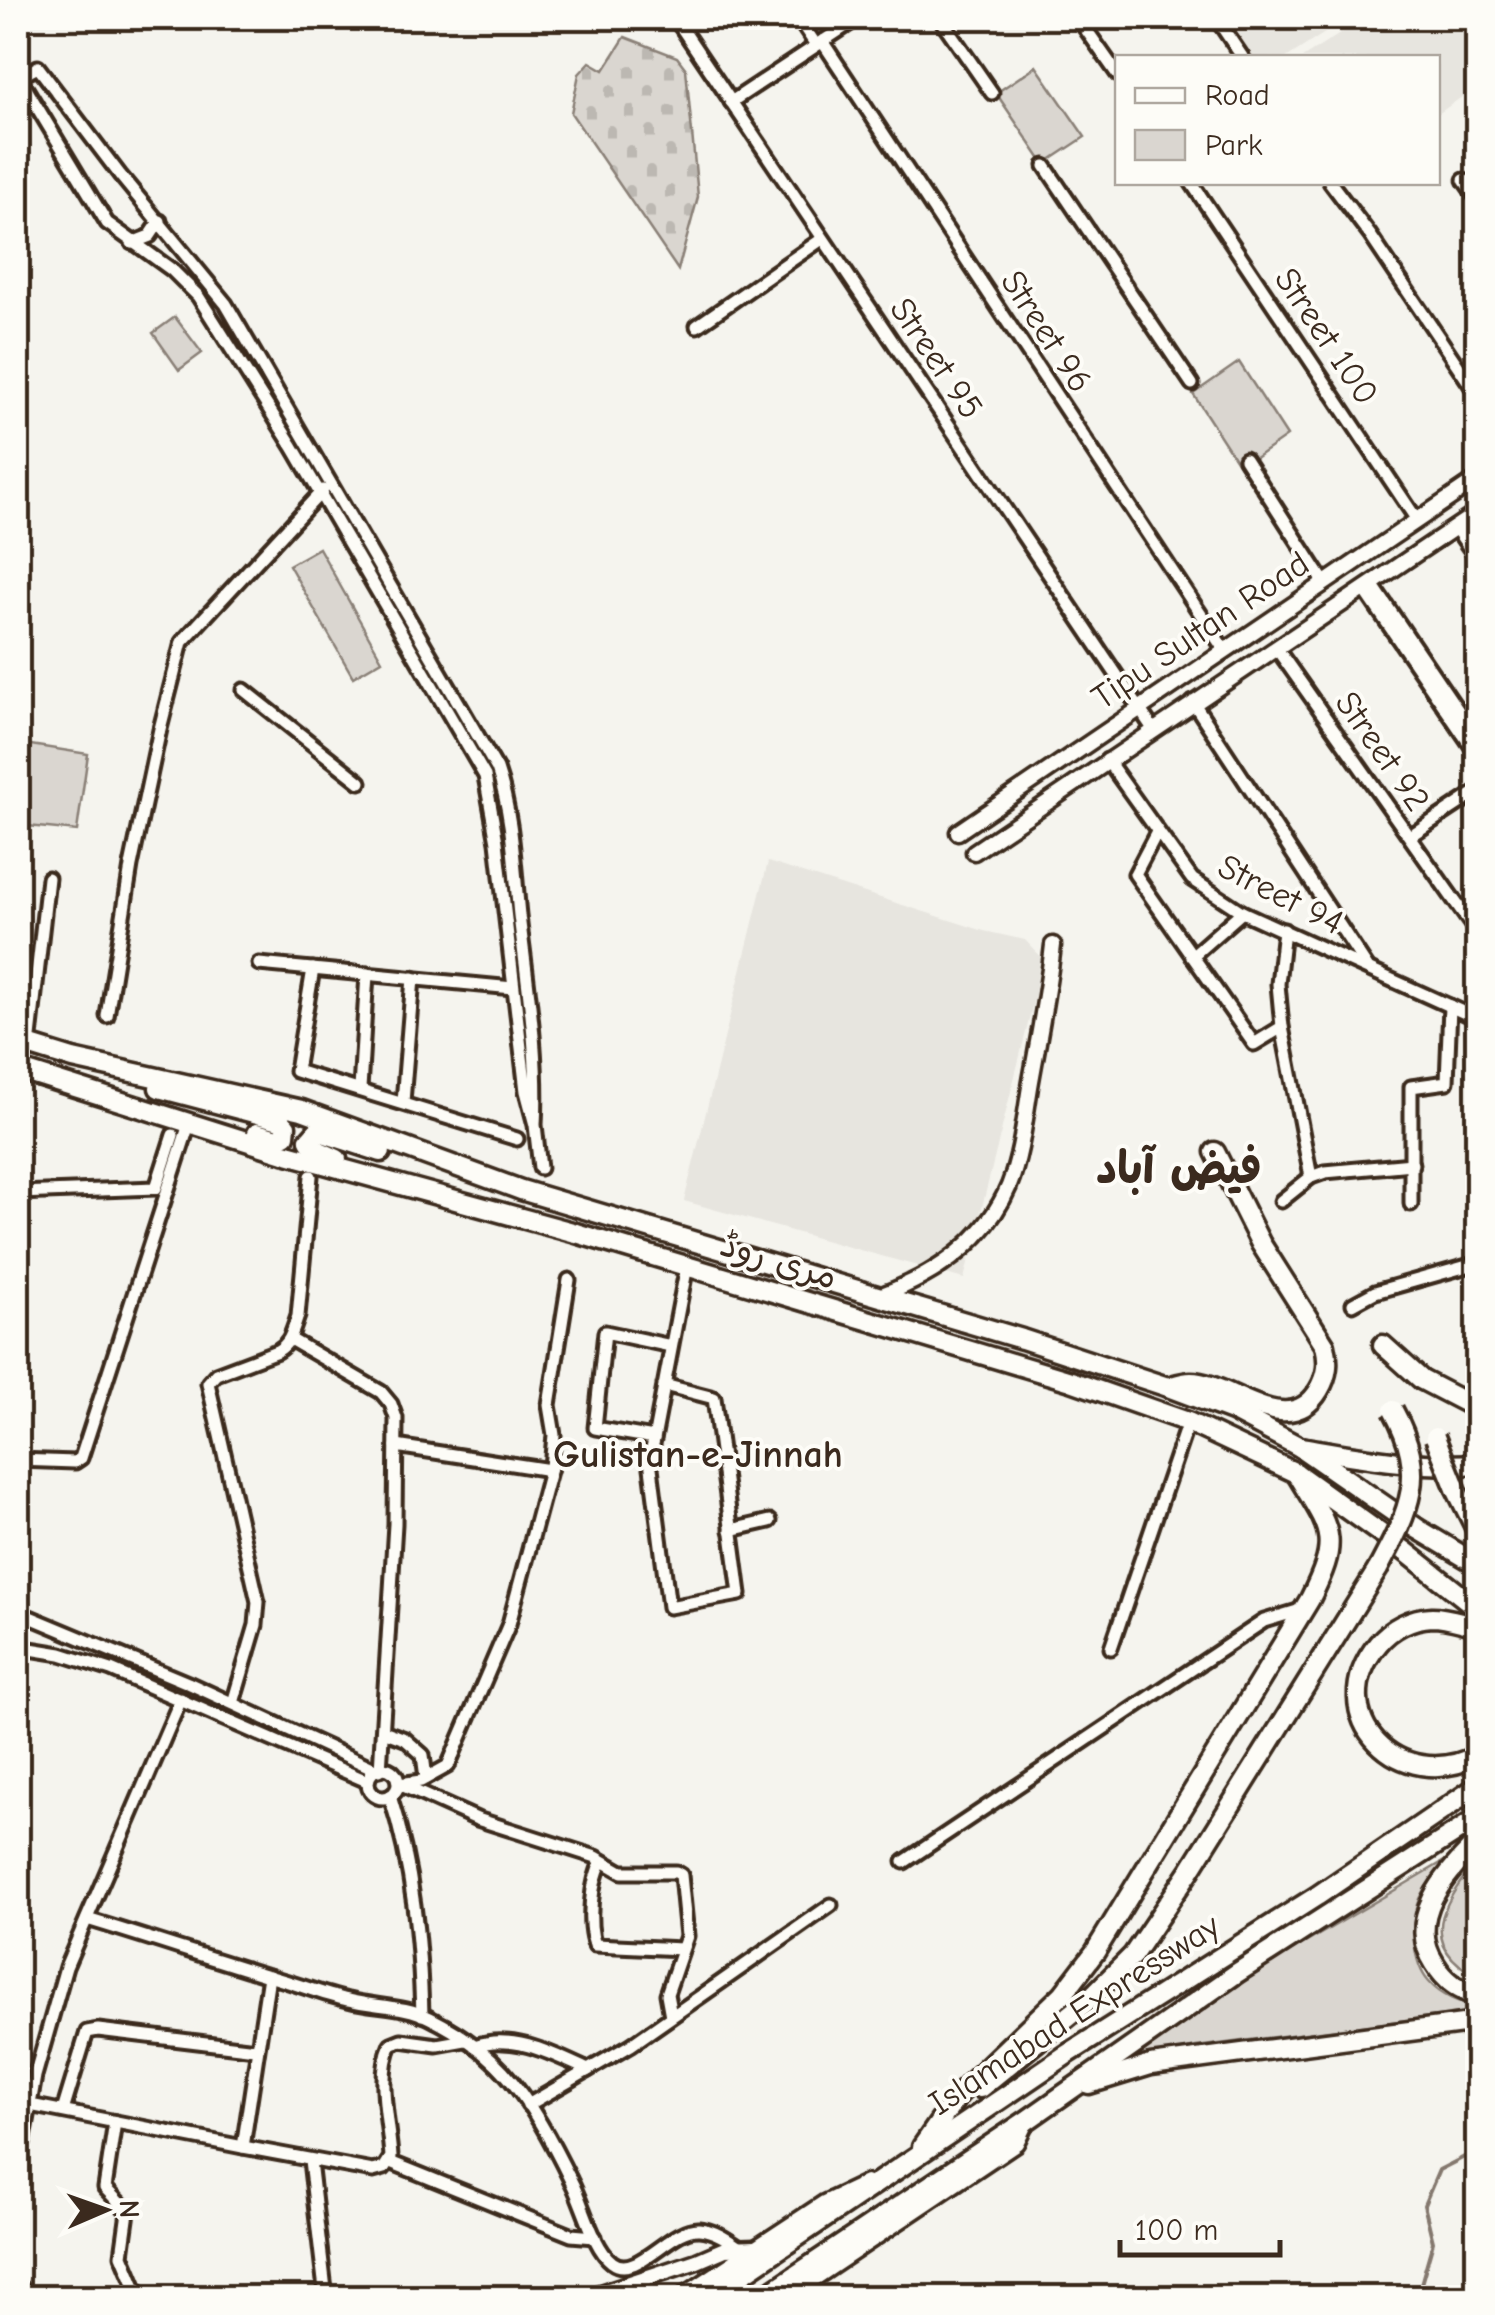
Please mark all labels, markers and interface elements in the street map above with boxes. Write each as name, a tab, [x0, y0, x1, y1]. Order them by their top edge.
legend	[1115, 55, 1440, 185]
text: Road	[1205, 78, 1270, 113]
text: Park	[1205, 128, 1263, 163]
street label: Street 100	[1266, 260, 1387, 412]
street label: Street 96	[992, 263, 1101, 400]
street label: Street 95	[881, 290, 992, 426]
street label: Tipu Sultan Road	[1084, 543, 1317, 718]
street label: Street 92	[1327, 684, 1438, 819]
street label: Street 94	[1211, 846, 1350, 943]
district label: فیض آباد	[1096, 1142, 1262, 1195]
street label: مری روڈ	[716, 1223, 842, 1298]
district label: Gulistan-e-Jinnah	[553, 1433, 843, 1477]
street label: Islamabad Expressway	[921, 1905, 1228, 2124]
north arrow	[55, 2160, 155, 2260]
scale bar	[1120, 2195, 1280, 2257]
text: N	[113, 2199, 145, 2219]
text: 100 m	[1135, 2213, 1218, 2248]

